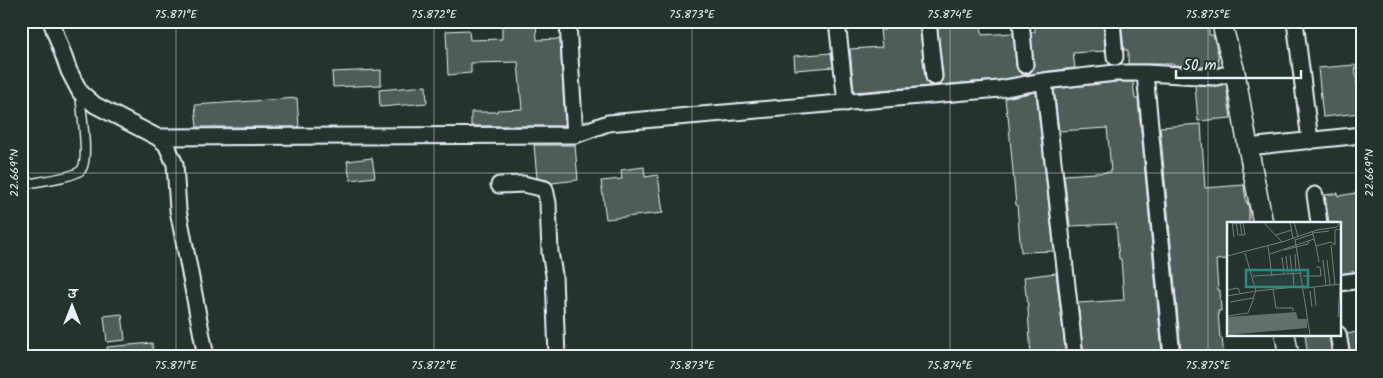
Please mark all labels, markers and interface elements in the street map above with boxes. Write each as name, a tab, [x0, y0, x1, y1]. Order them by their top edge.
text: 75.871°E	[155, 5, 198, 24]
text: 75.872°E	[411, 5, 458, 24]
text: 75.873°E	[669, 5, 716, 24]
text: 75.874°E	[927, 5, 974, 24]
text: 75.875°E	[1185, 5, 1232, 24]
scale bar	[1176, 48, 1300, 80]
text: 50 m	[1183, 54, 1217, 78]
text: 22.669°N	[5, 149, 24, 197]
text: 22.669°N	[1360, 149, 1379, 197]
inset map	[1227, 222, 1340, 336]
north arrow	[48, 280, 98, 330]
text: उ	[68, 283, 80, 305]
text: 75.871°E	[155, 356, 198, 375]
text: 75.872°E	[411, 356, 458, 375]
text: 75.873°E	[669, 356, 716, 375]
text: 75.874°E	[927, 356, 974, 375]
text: 75.875°E	[1185, 356, 1232, 375]

